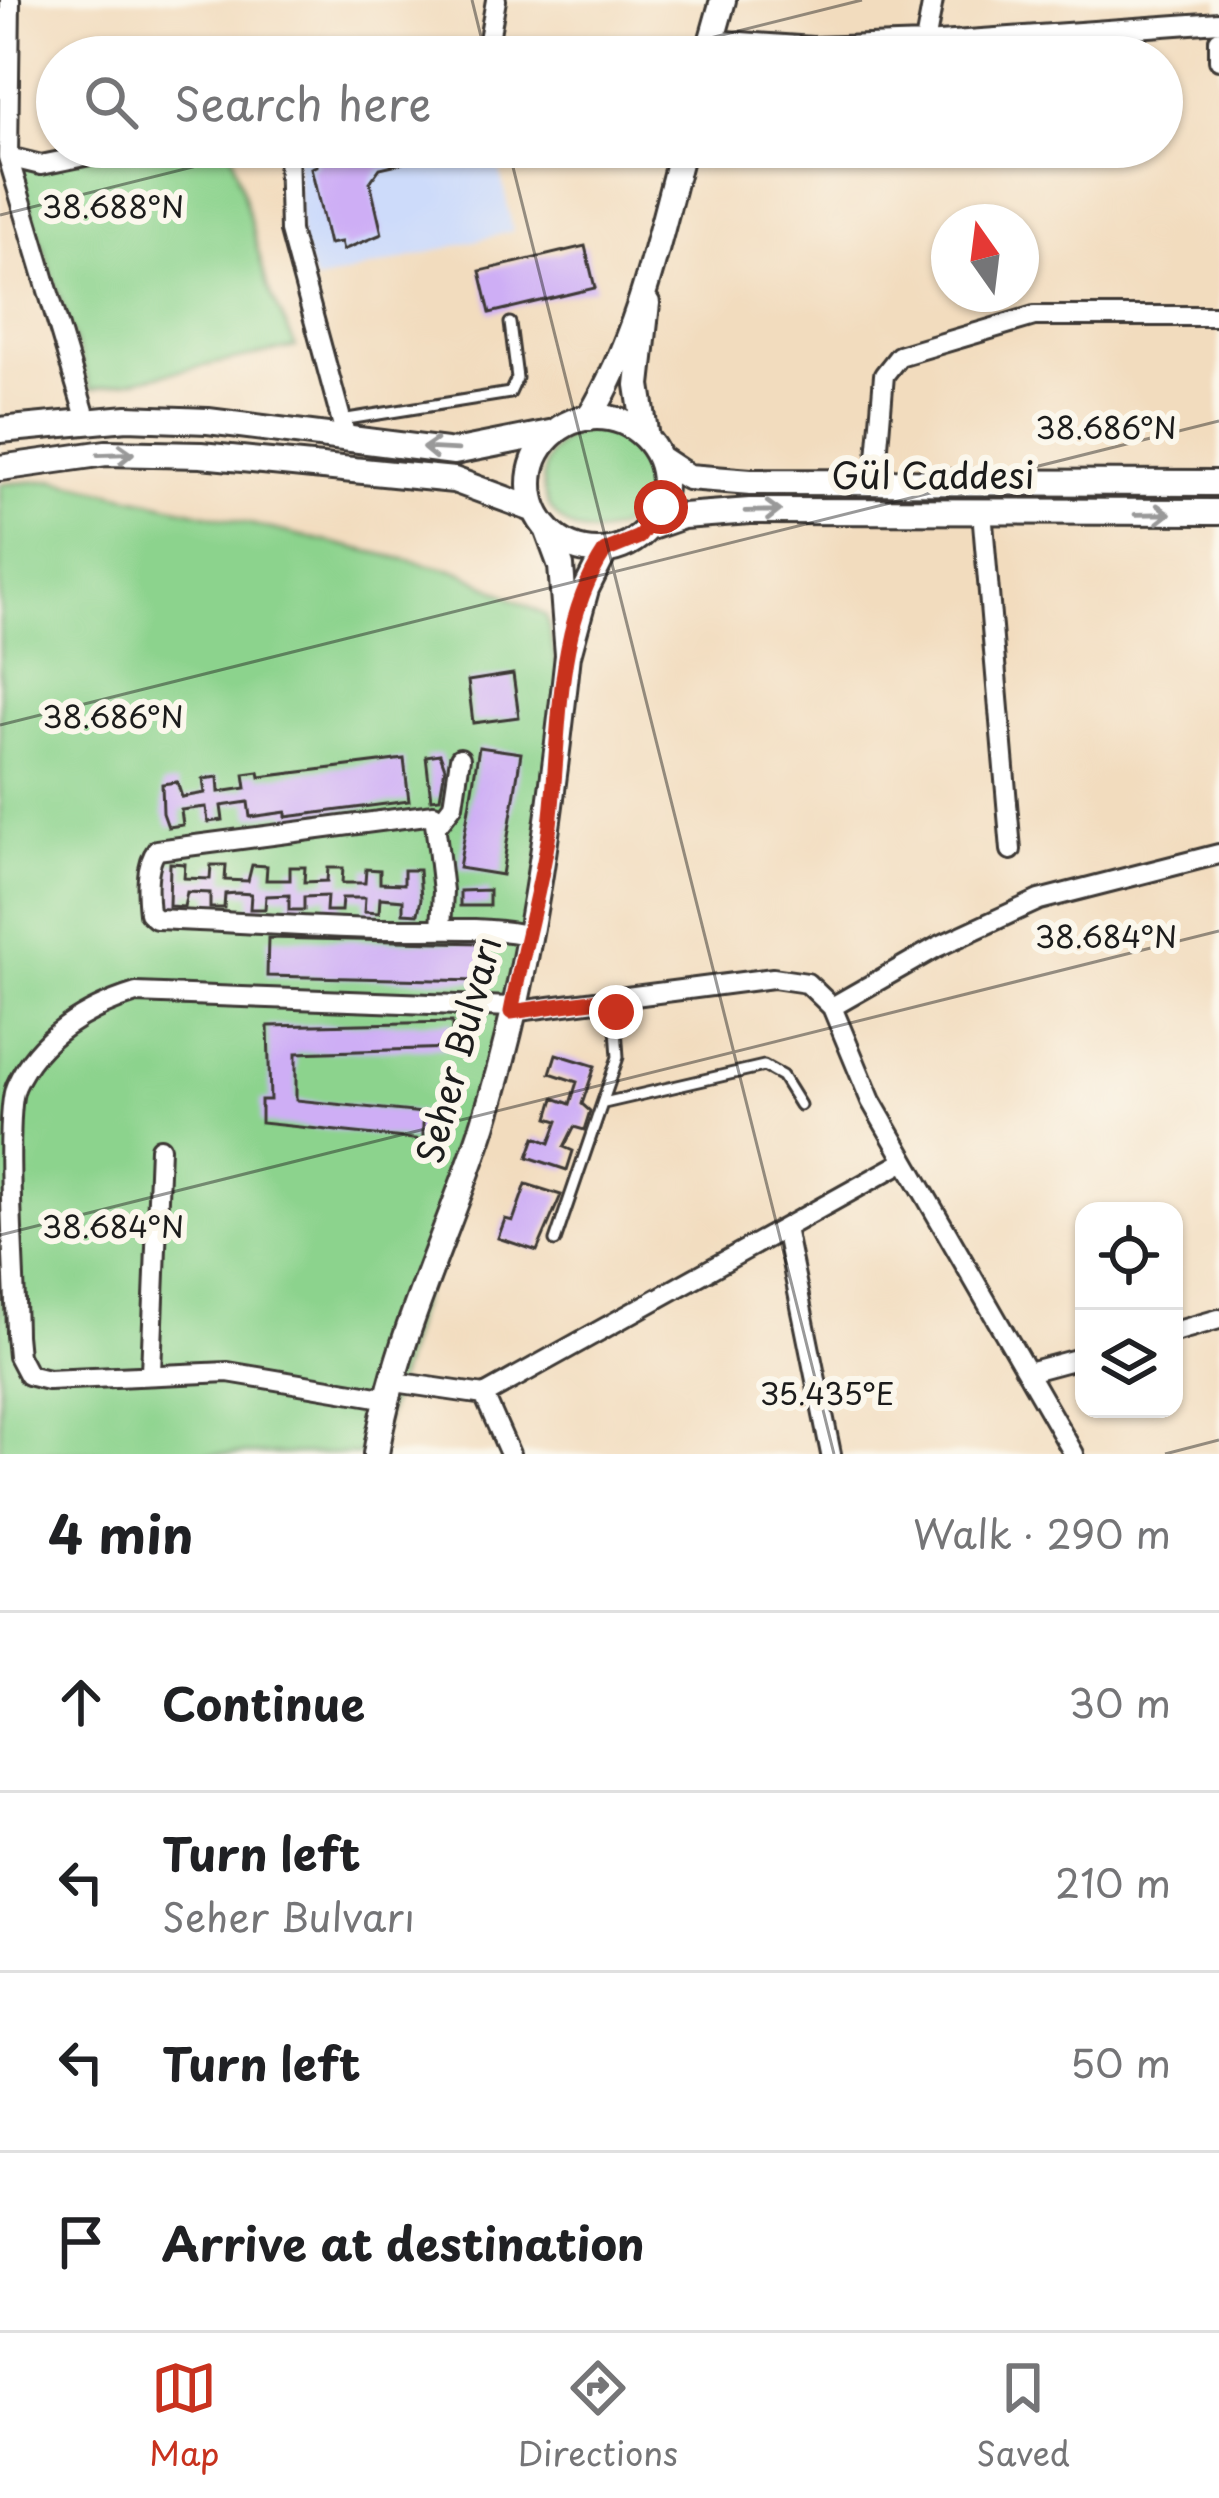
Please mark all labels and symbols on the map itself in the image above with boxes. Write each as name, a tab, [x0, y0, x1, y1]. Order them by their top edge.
text: 38.688°N	[42, 183, 184, 228]
north arrow	[931, 204, 1039, 312]
text: 38.686°N	[1035, 404, 1177, 449]
one-way arrow	[421, 438, 460, 461]
one-way arrow	[96, 443, 135, 466]
street label: Gül Caddesi	[831, 447, 1035, 501]
route start	[634, 480, 688, 534]
one-way arrow	[743, 500, 782, 522]
one-way arrow	[1133, 503, 1172, 525]
text: 38.686°N	[42, 693, 184, 738]
text: 38.684°N	[1035, 913, 1177, 958]
street label: Seher Bulvarı	[401, 930, 513, 1169]
route end	[589, 985, 643, 1039]
text: 38.684°N	[42, 1203, 184, 1248]
text: 35.435°E	[760, 1370, 894, 1415]

